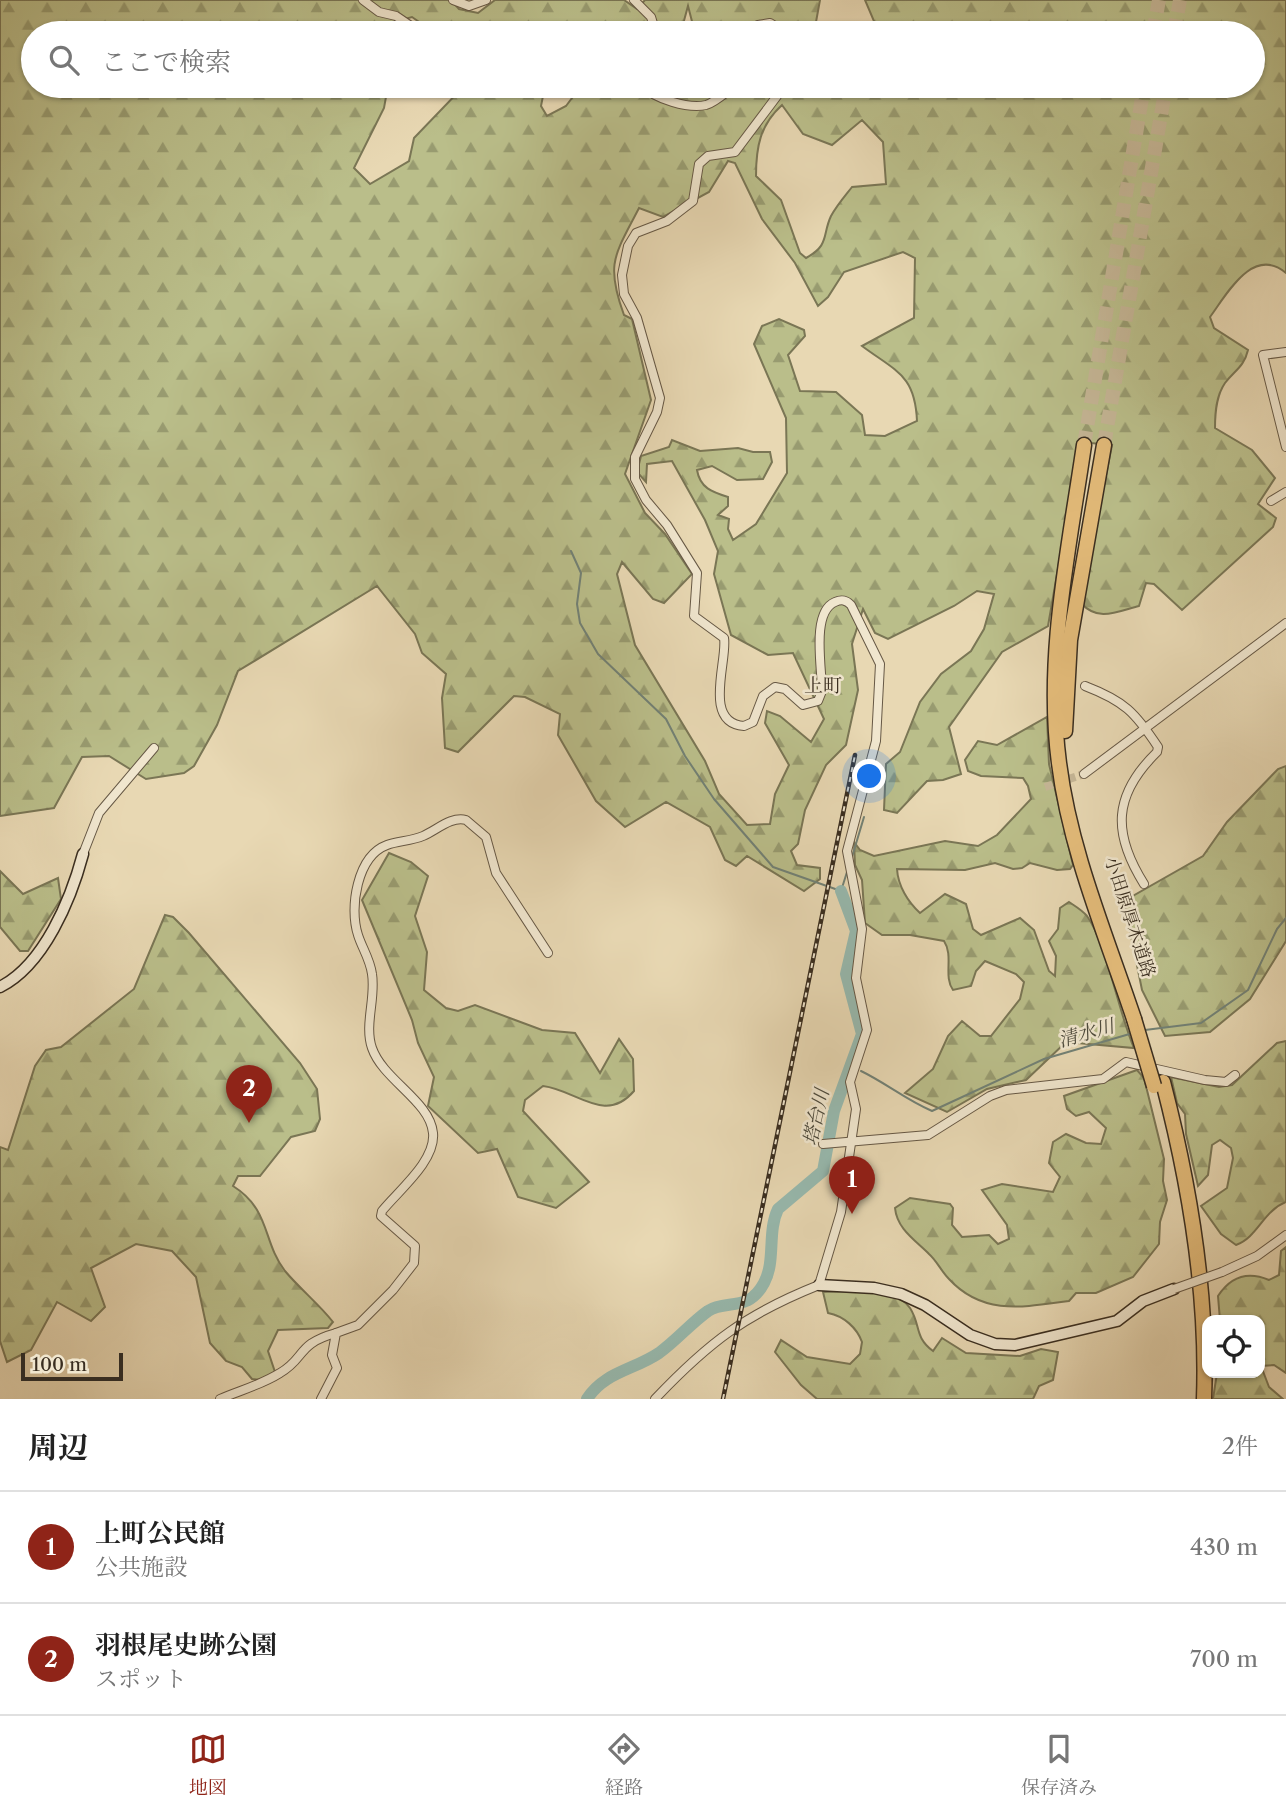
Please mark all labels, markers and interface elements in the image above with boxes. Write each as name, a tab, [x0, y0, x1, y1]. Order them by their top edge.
search box	[21, 21, 1265, 98]
icon: search	[45, 41, 83, 79]
text: ここで検索	[101, 46, 231, 78]
district label: 上町	[804, 674, 842, 697]
your location	[852, 759, 886, 793]
street label: 小田原厚木道路	[1100, 854, 1160, 980]
water label: 清水川	[1055, 1014, 1118, 1052]
pin: 2	[226, 1065, 272, 1123]
water label: 塔台川	[798, 1085, 834, 1147]
pin: 1	[829, 1156, 875, 1214]
map controls	[1202, 1315, 1265, 1378]
button: locate	[1202, 1315, 1265, 1378]
scale bar	[21, 1350, 122, 1382]
text: 100 m	[32, 1353, 87, 1376]
text: 周辺	[28, 1429, 88, 1466]
text: 2件	[1222, 1432, 1258, 1460]
text: 上町公民館	[95, 1517, 225, 1549]
text: 1	[46, 1533, 56, 1561]
text: 430 m	[1190, 1533, 1258, 1561]
text: 公共施設	[95, 1553, 187, 1581]
text: 羽根尾史跡公園	[95, 1629, 277, 1661]
text: 2	[44, 1645, 58, 1673]
text: 700 m	[1190, 1645, 1258, 1673]
text: スポット	[95, 1665, 187, 1693]
tab: 地図	[189, 1730, 227, 1799]
tab: 経路	[605, 1730, 643, 1799]
tab: 保存済み	[1021, 1730, 1097, 1799]

